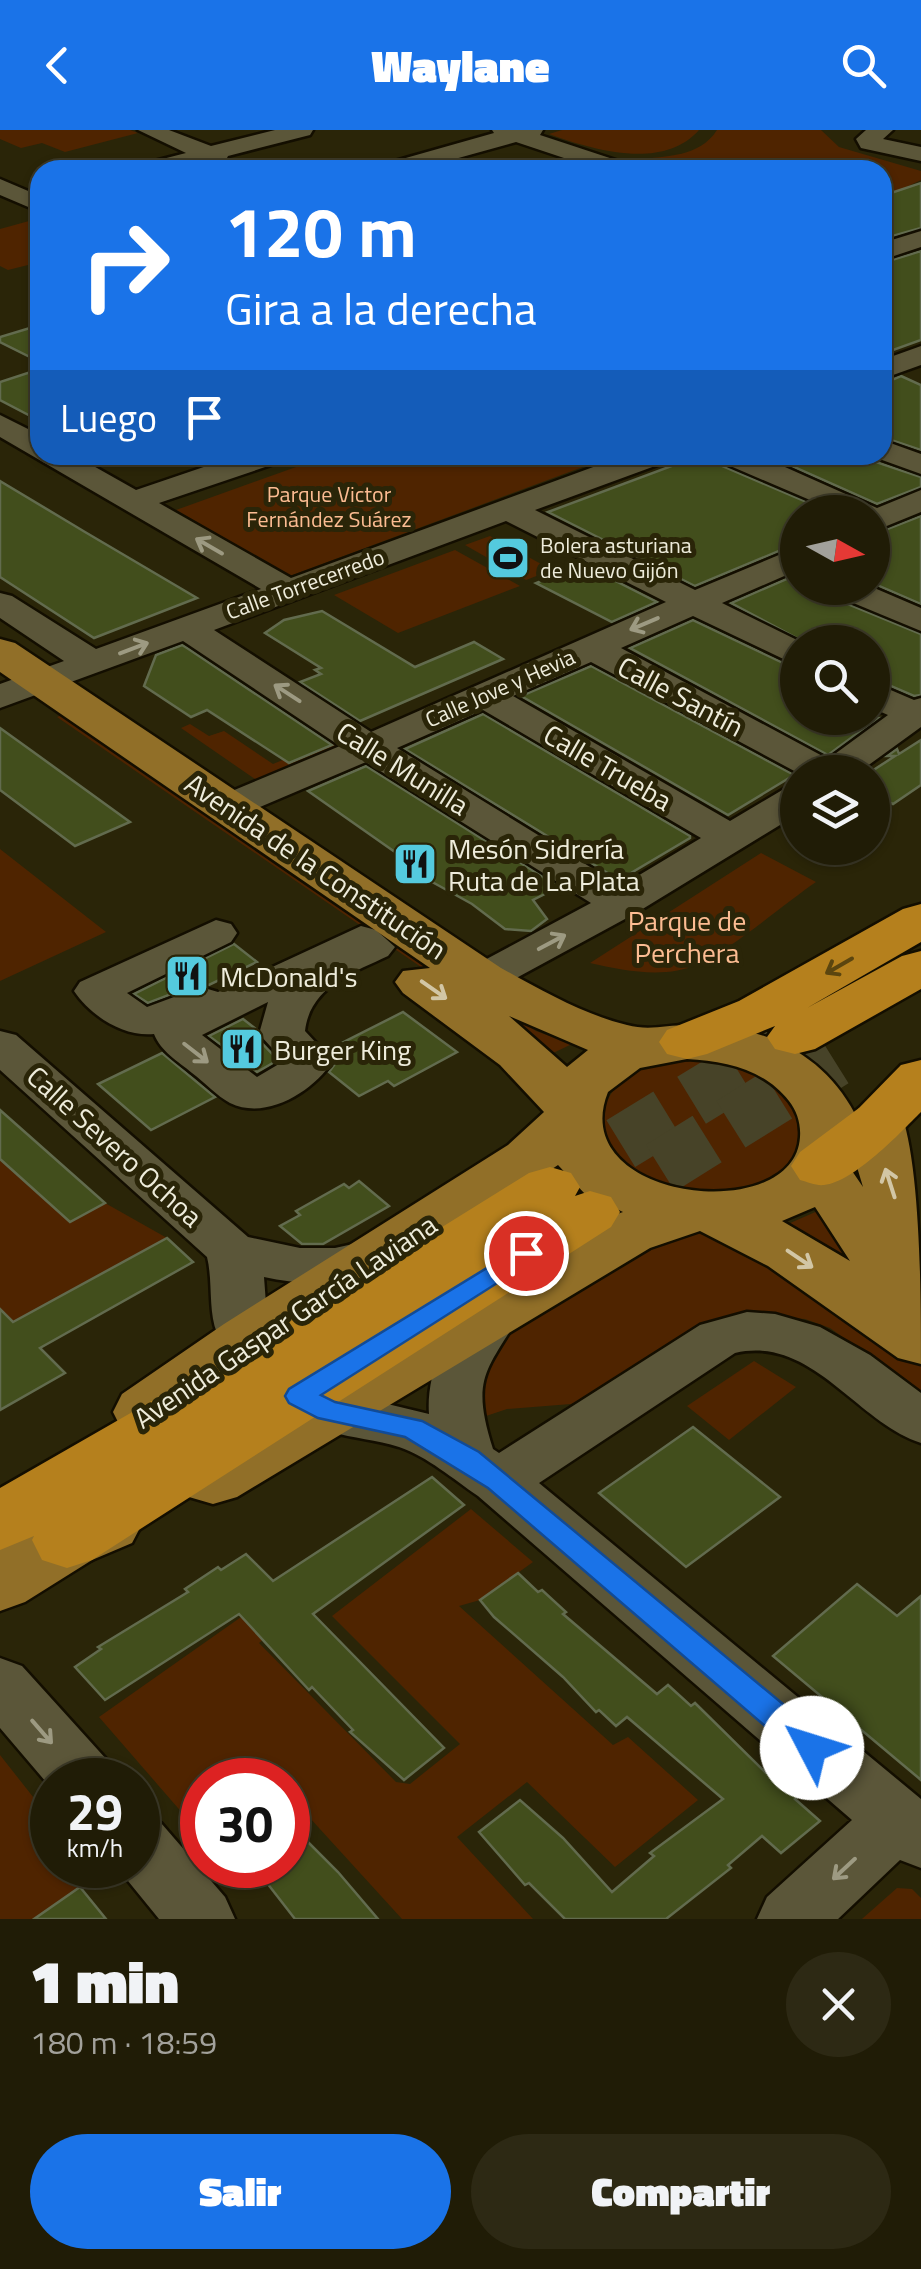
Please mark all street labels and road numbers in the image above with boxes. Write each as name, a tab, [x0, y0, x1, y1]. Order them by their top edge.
street label: Calle Torrecerredo	[221, 540, 389, 628]
street label: Calle Jove y Hevia	[420, 640, 580, 736]
street label: Calle Santín	[610, 645, 752, 747]
street label: Calle Munilla	[328, 710, 478, 826]
street label: Calle Trueba	[536, 713, 680, 821]
street label: Avenida de la Constitución	[176, 762, 456, 970]
street label: Calle Severo Ochoa	[17, 1055, 213, 1237]
street label: Avenida Gaspar García Laviana	[125, 1203, 445, 1439]

